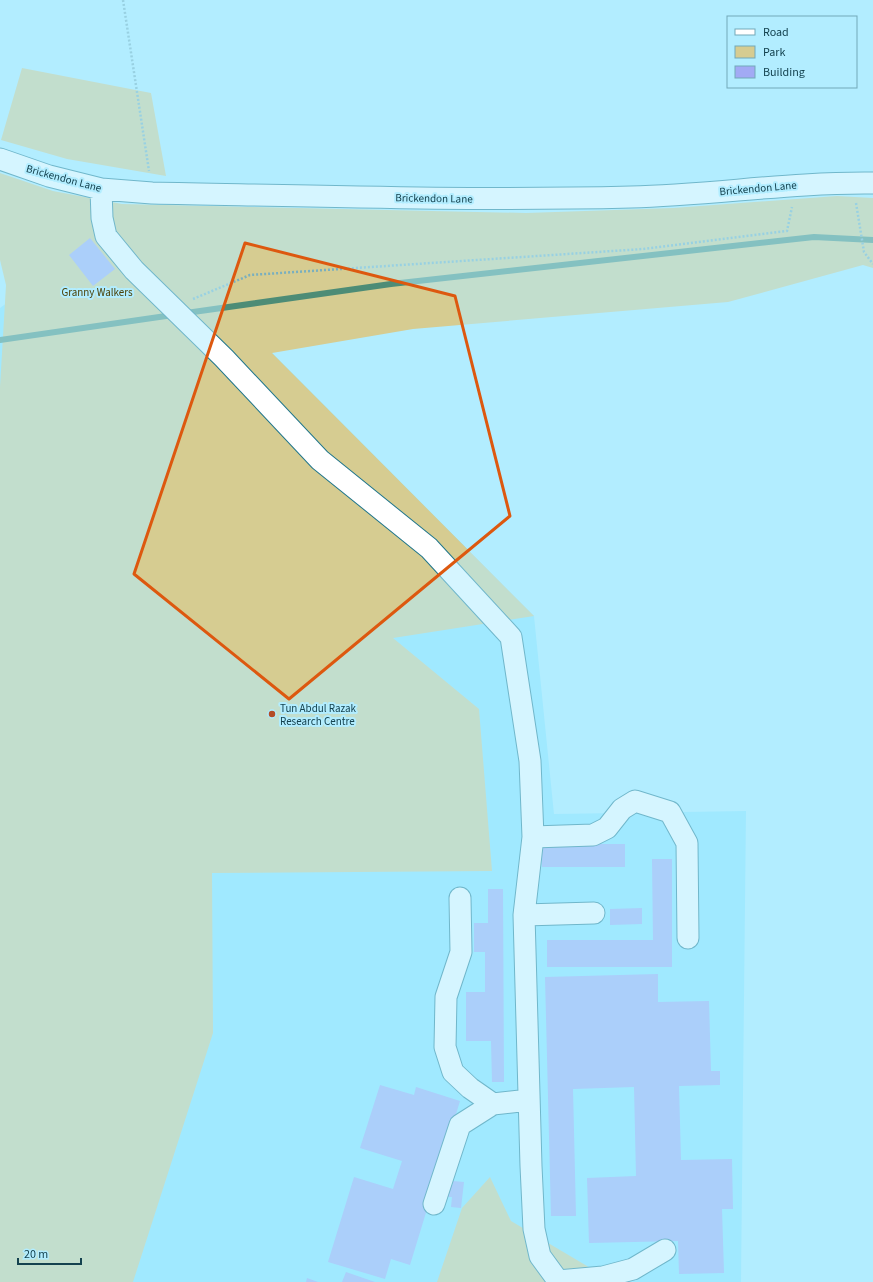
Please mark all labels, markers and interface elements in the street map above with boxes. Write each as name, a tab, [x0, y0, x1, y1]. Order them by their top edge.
legend	[727, 16, 857, 88]
text: Road	[763, 24, 789, 41]
text: Park	[763, 44, 785, 61]
text: Building	[763, 64, 805, 81]
street label: Brickendon Lane	[25, 161, 104, 196]
street label: Brickendon Lane	[719, 178, 798, 199]
street label: Brickendon Lane	[395, 190, 473, 207]
park label: Granny Walkers	[61, 285, 133, 300]
place label: Tun Abdul Razak Research Centre	[280, 701, 356, 729]
marker: Tun Abdul Razak Research Centre	[267, 709, 277, 719]
scale bar	[18, 1240, 81, 1266]
text: 20 m	[24, 1246, 48, 1263]

